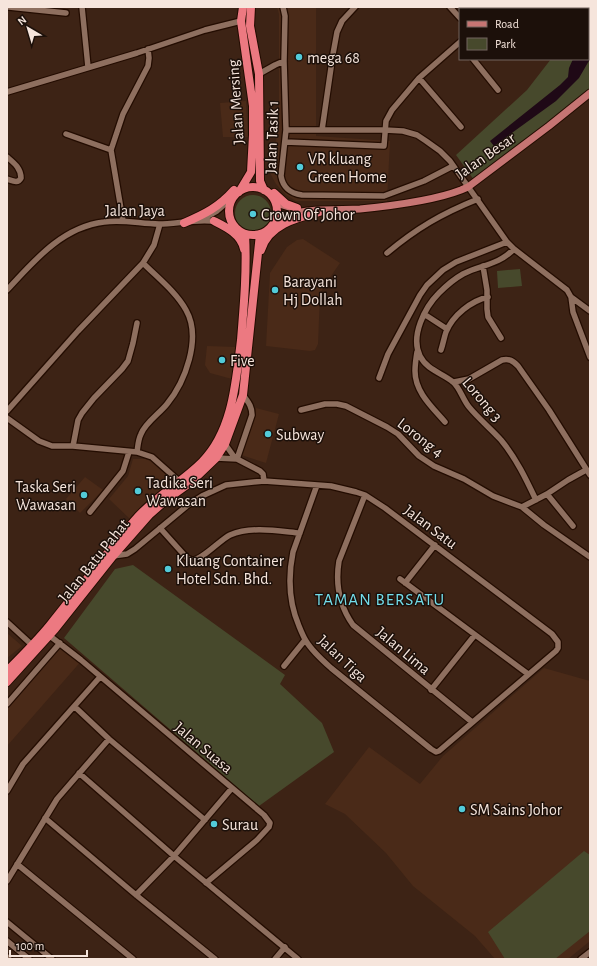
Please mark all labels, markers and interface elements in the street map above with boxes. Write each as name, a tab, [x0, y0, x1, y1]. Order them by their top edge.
north arrow	[8, 8, 48, 48]
legend	[459, 8, 589, 60]
text: N	[16, 14, 29, 27]
text: Road	[495, 18, 519, 30]
text: Park	[495, 38, 516, 50]
place label: mega 68	[307, 50, 360, 66]
marker: mega 68	[294, 52, 304, 62]
street label: Jalan Mersing	[225, 59, 247, 145]
street label: Jalan Tasik 1	[263, 100, 281, 174]
street label: Jalan Besar	[453, 129, 519, 182]
place label: VR kluang Green Home	[308, 151, 387, 185]
marker: VR kluang Green Home	[295, 162, 305, 172]
street label: Jalan Jaya	[105, 203, 165, 220]
place label: Crown Of Johor	[261, 207, 356, 223]
marker: Crown Of Johor	[248, 209, 258, 219]
place label: Barayani Hj Dollah	[283, 274, 343, 309]
marker: Barayani Hj Dollah	[270, 285, 280, 295]
place label: Five	[230, 353, 255, 369]
marker: Five	[217, 355, 227, 365]
street label: Lorong 3	[459, 374, 505, 425]
street label: Lorong 4	[394, 415, 447, 461]
place label: Subway	[276, 427, 324, 444]
marker: Subway	[263, 429, 273, 439]
place label: Tadika Seri Wawasan	[146, 475, 213, 509]
place label: Taska Seri Wawasan	[15, 479, 76, 513]
marker: Tadika Seri Wawasan	[133, 486, 143, 496]
marker: Taska Seri Wawasan	[79, 490, 89, 500]
street label: Jalan Satu	[401, 502, 460, 552]
street label: Jalan Batu Pahat	[55, 516, 132, 605]
place label: Kluang Container Hotel Sdn. Bhd.	[176, 553, 285, 587]
marker: Kluang Container Hotel Sdn. Bhd.	[163, 564, 173, 574]
district label: TAMAN BERSATU	[315, 591, 445, 608]
street label: Jalan Lima	[373, 624, 433, 678]
street label: Jalan Tiga	[315, 632, 370, 685]
street label: Jalan Suasa	[171, 719, 236, 777]
place label: SM Sains Johor	[470, 802, 563, 818]
marker: SM Sains Johor	[457, 804, 467, 814]
place label: Surau	[222, 817, 258, 833]
marker: Surau	[209, 819, 219, 829]
scale bar	[10, 932, 87, 958]
text: 100 m	[16, 940, 44, 952]

